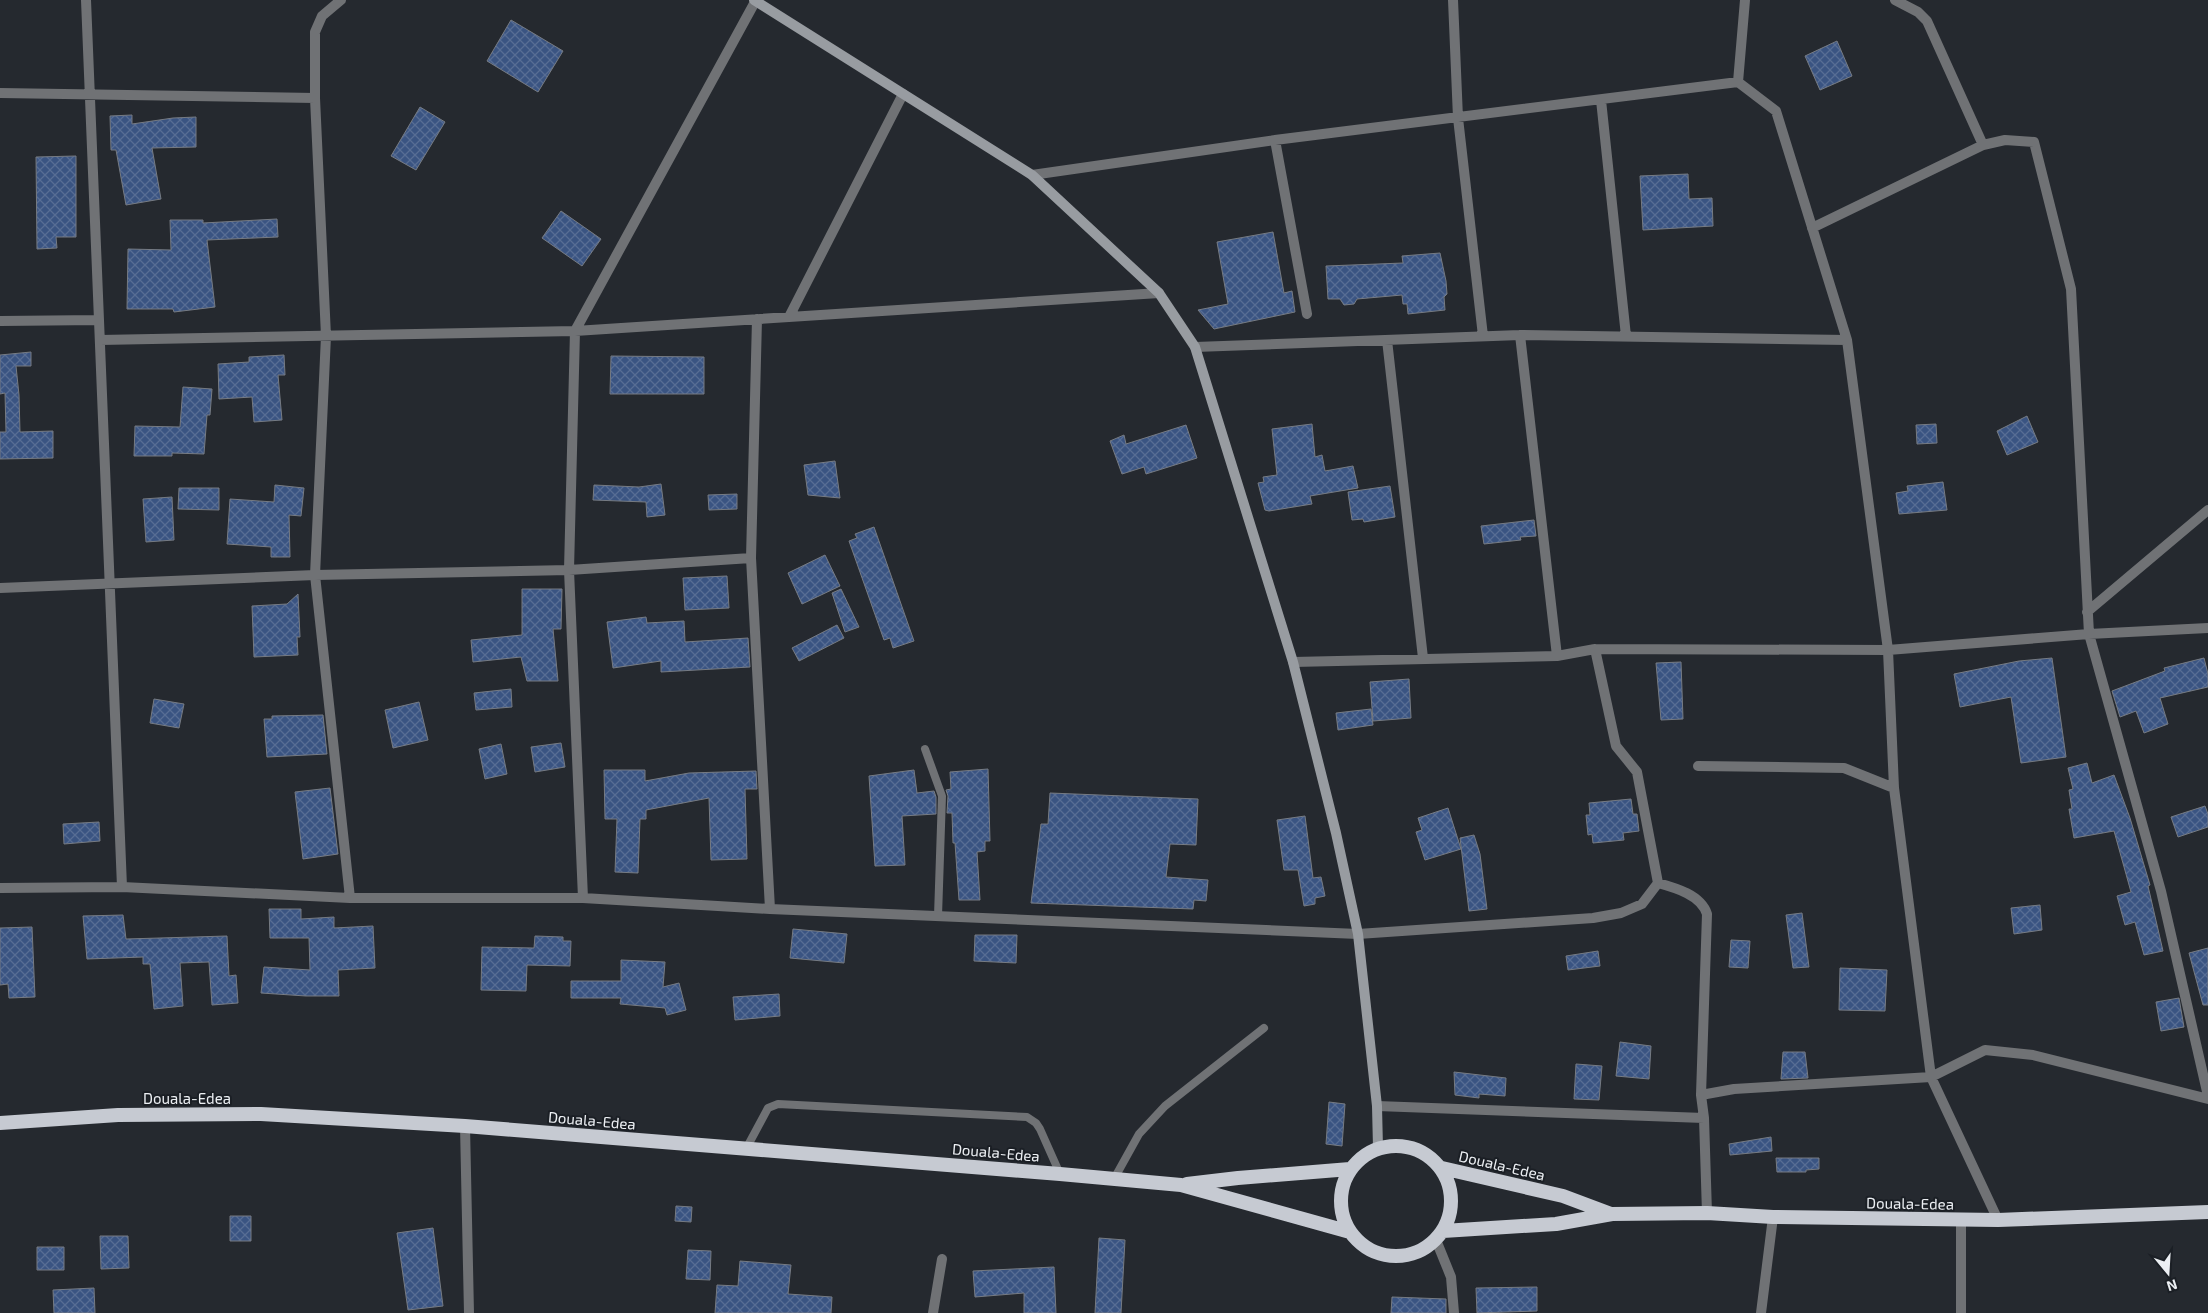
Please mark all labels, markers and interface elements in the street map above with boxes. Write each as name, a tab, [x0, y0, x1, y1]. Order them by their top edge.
street label: Douala-Edea	[143, 1089, 231, 1107]
street label: Douala-Edea	[547, 1107, 637, 1133]
street label: Douala-Edea	[951, 1139, 1041, 1165]
street label: Douala-Edea	[1457, 1146, 1547, 1184]
street label: Douala-Edea	[1866, 1193, 1954, 1213]
north arrow	[2143, 1248, 2193, 1298]
text: N	[2165, 1276, 2180, 1295]

